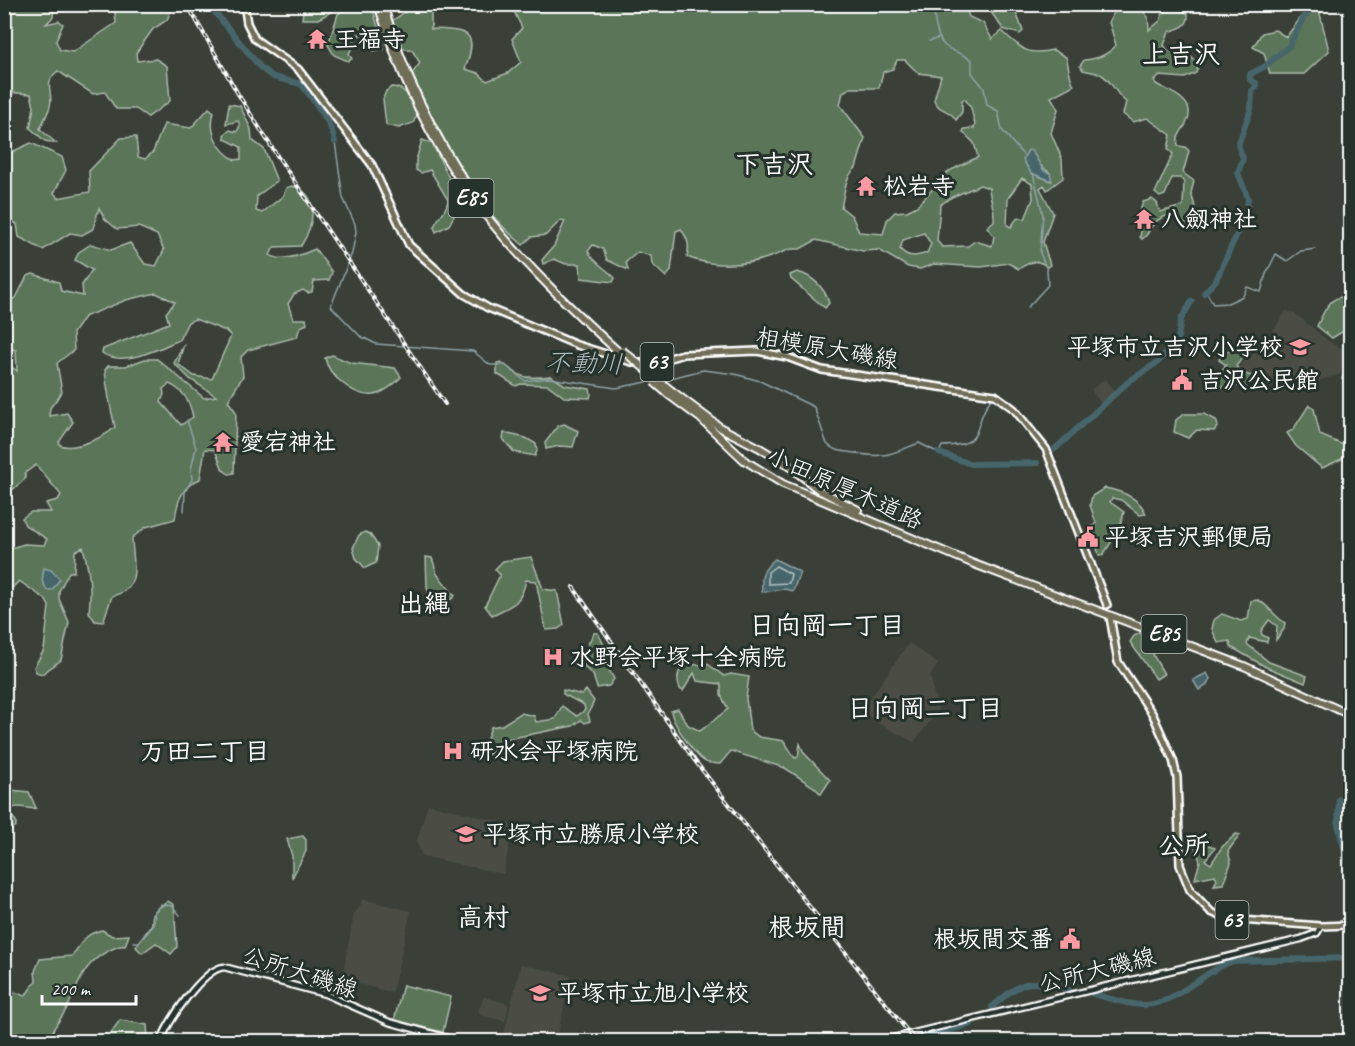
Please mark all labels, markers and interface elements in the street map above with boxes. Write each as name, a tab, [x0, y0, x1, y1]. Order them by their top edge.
place label: 王福寺	[334, 24, 406, 54]
temple icon: 王福寺	[305, 27, 329, 51]
district label: 上吉沢	[1142, 38, 1220, 71]
district label: 下吉沢	[735, 148, 813, 181]
place label: 松岩寺	[883, 171, 955, 201]
temple icon: 松岩寺	[854, 174, 878, 198]
road number: E85	[448, 179, 494, 217]
place label: 八劔神社	[1161, 204, 1257, 234]
temple icon: 八劔神社	[1132, 207, 1156, 231]
street label: 相模原大磯線	[753, 321, 901, 375]
place label: 平塚市立吉沢小学校	[1067, 332, 1283, 362]
school or university icon: 平塚市立吉沢小学校	[1288, 335, 1312, 359]
road number: 63	[640, 343, 674, 381]
water label: 不動川	[544, 345, 624, 381]
place label: 吉沢公民館	[1199, 365, 1319, 395]
public building icon: 吉沢公民館	[1170, 368, 1194, 392]
place label: 愛宕神社	[240, 427, 336, 457]
temple icon: 愛宕神社	[211, 430, 235, 454]
street label: 小田原厚木道路	[762, 440, 928, 536]
place label: 平塚吉沢郵便局	[1105, 522, 1273, 552]
public building icon: 平塚吉沢郵便局	[1076, 525, 1100, 549]
district label: 出縄	[398, 587, 450, 620]
district label: 日向岡一丁目	[749, 609, 905, 642]
road number: E85	[1142, 615, 1186, 653]
place label: 水野会平塚十全病院	[570, 642, 786, 672]
hospital icon: 水野会平塚十全病院	[541, 645, 565, 669]
district label: 日向岡二丁目	[847, 692, 1003, 725]
district label: 万田二丁目	[140, 735, 270, 768]
place label: 研水会平塚病院	[470, 736, 638, 766]
hospital icon: 研水会平塚病院	[441, 739, 465, 763]
place label: 平塚市立勝原小学校	[483, 819, 699, 849]
school or university icon: 平塚市立勝原小学校	[454, 822, 478, 846]
district label: 公所	[1158, 829, 1210, 862]
district label: 高村	[457, 901, 509, 934]
road number: 63	[1216, 901, 1248, 939]
district label: 根坂間	[768, 911, 846, 944]
place label: 根坂間交番	[933, 924, 1053, 954]
public building icon: 根坂間交番	[1058, 927, 1082, 951]
street label: 公所大磯線	[238, 939, 362, 1005]
street label: 公所大磯線	[1035, 941, 1159, 999]
scale bar	[42, 968, 136, 1006]
text: 200 m	[51, 978, 92, 1000]
place label: 平塚市立旭小学校	[557, 978, 749, 1008]
school or university icon: 平塚市立旭小学校	[528, 981, 552, 1005]

